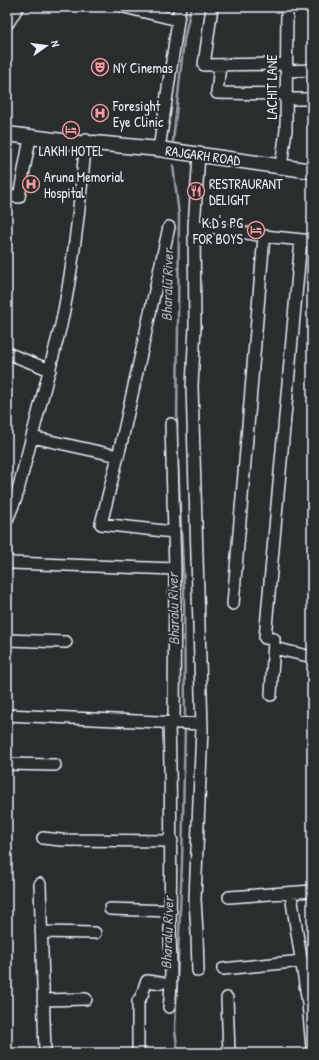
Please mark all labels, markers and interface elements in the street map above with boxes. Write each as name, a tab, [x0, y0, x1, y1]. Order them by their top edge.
north arrow	[26, 26, 66, 66]
text: N	[48, 39, 63, 48]
street label: LACHIT LANE	[262, 54, 281, 120]
theatre icon: NY Cinemas	[90, 57, 110, 77]
place label: NY Cinemas	[113, 58, 173, 77]
place label: Foresight Eye Clinic	[112, 96, 164, 132]
hospital icon: Foresight Eye Clinic	[90, 103, 110, 123]
hotel icon: LAKHI HOTEL	[61, 120, 81, 140]
street label: RAJGARH ROAD	[164, 140, 242, 170]
place label: LAKHI HOTEL	[39, 141, 103, 160]
place label: Aruna Memorial Hospital	[44, 167, 124, 203]
hospital icon: Aruna Memorial Hospital	[21, 174, 41, 194]
place label: RESTRAURANT DELIGHT	[209, 174, 283, 209]
restaurant icon: RESTRAURANT DELIGHT	[186, 181, 206, 201]
place label: K.D's PG FOR BOYS	[192, 213, 244, 248]
hotel icon: K.D's PG FOR BOYS	[246, 220, 266, 240]
water label: Bharalu River	[156, 246, 178, 322]
water label: Bharalu River	[162, 570, 184, 646]
water label: Bharalu River	[155, 894, 179, 970]

